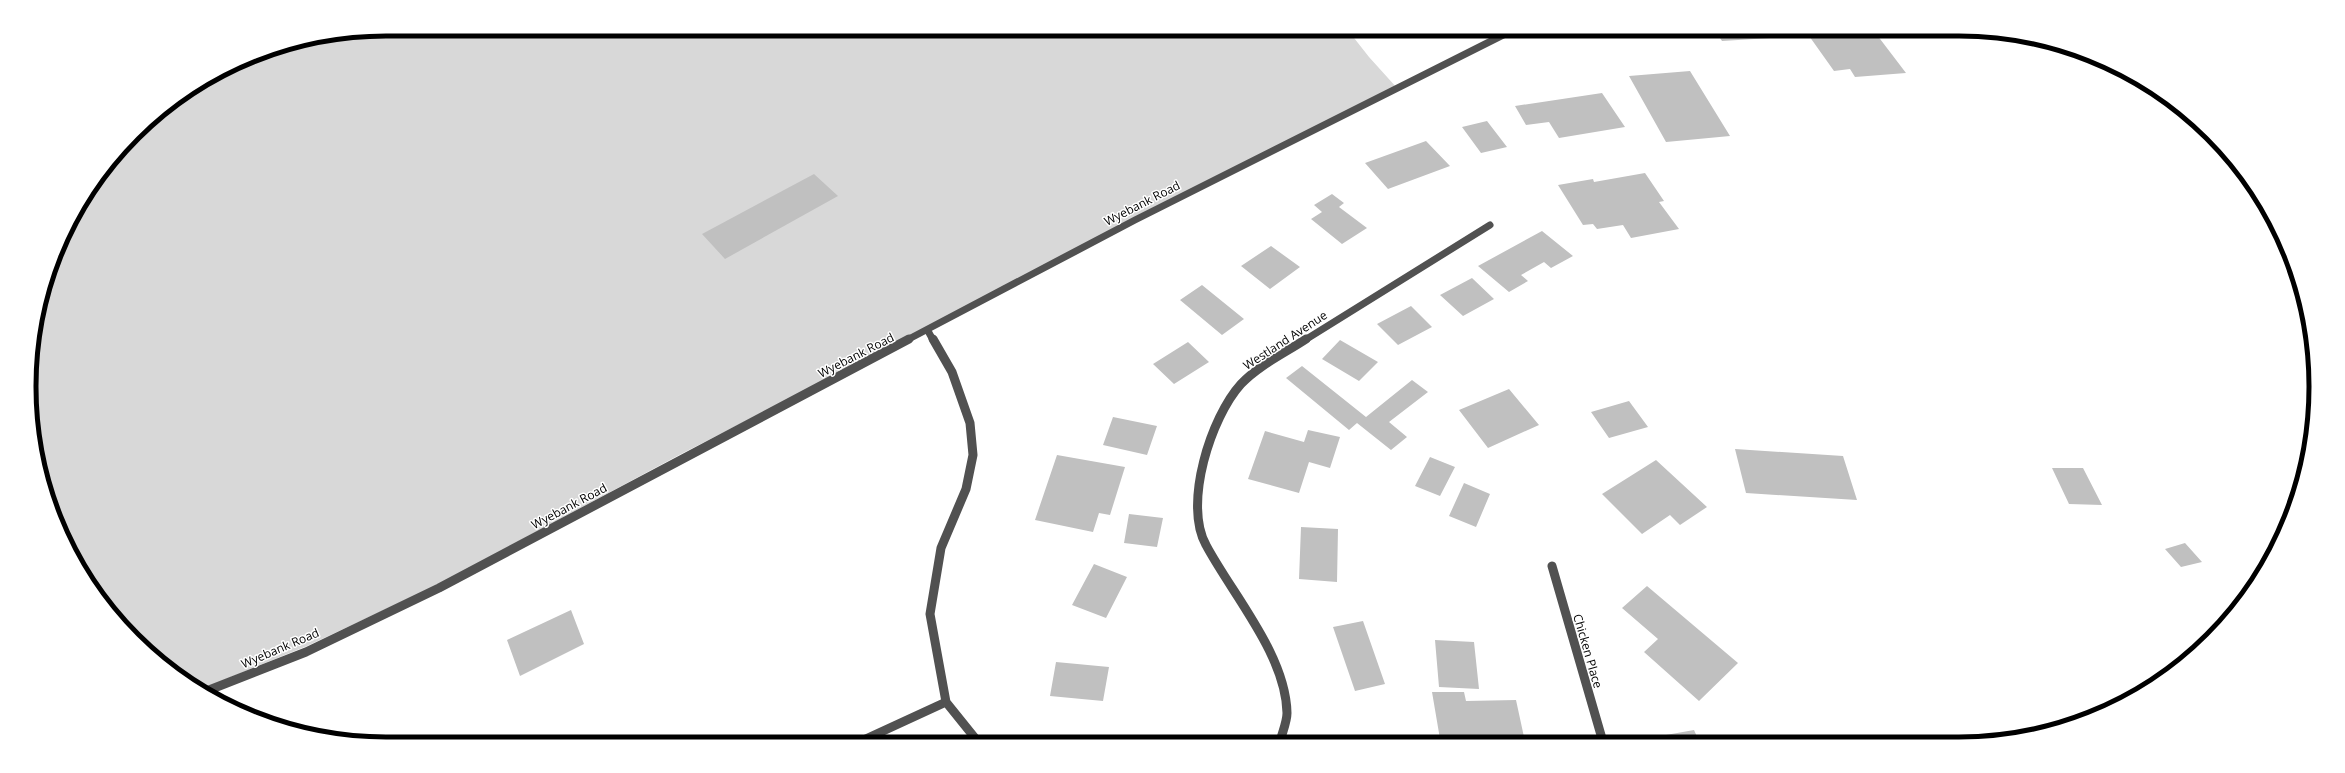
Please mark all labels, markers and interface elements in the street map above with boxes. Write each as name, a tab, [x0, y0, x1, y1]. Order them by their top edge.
street label: Wyebank Road	[1101, 177, 1183, 229]
street label: Westland Avenue	[1240, 306, 1331, 374]
street label: Wyebank Road	[815, 329, 897, 381]
street label: Wyebank Road	[528, 479, 610, 533]
street label: Chicken Place	[1569, 612, 1607, 690]
street label: Wyebank Road	[238, 624, 322, 672]

